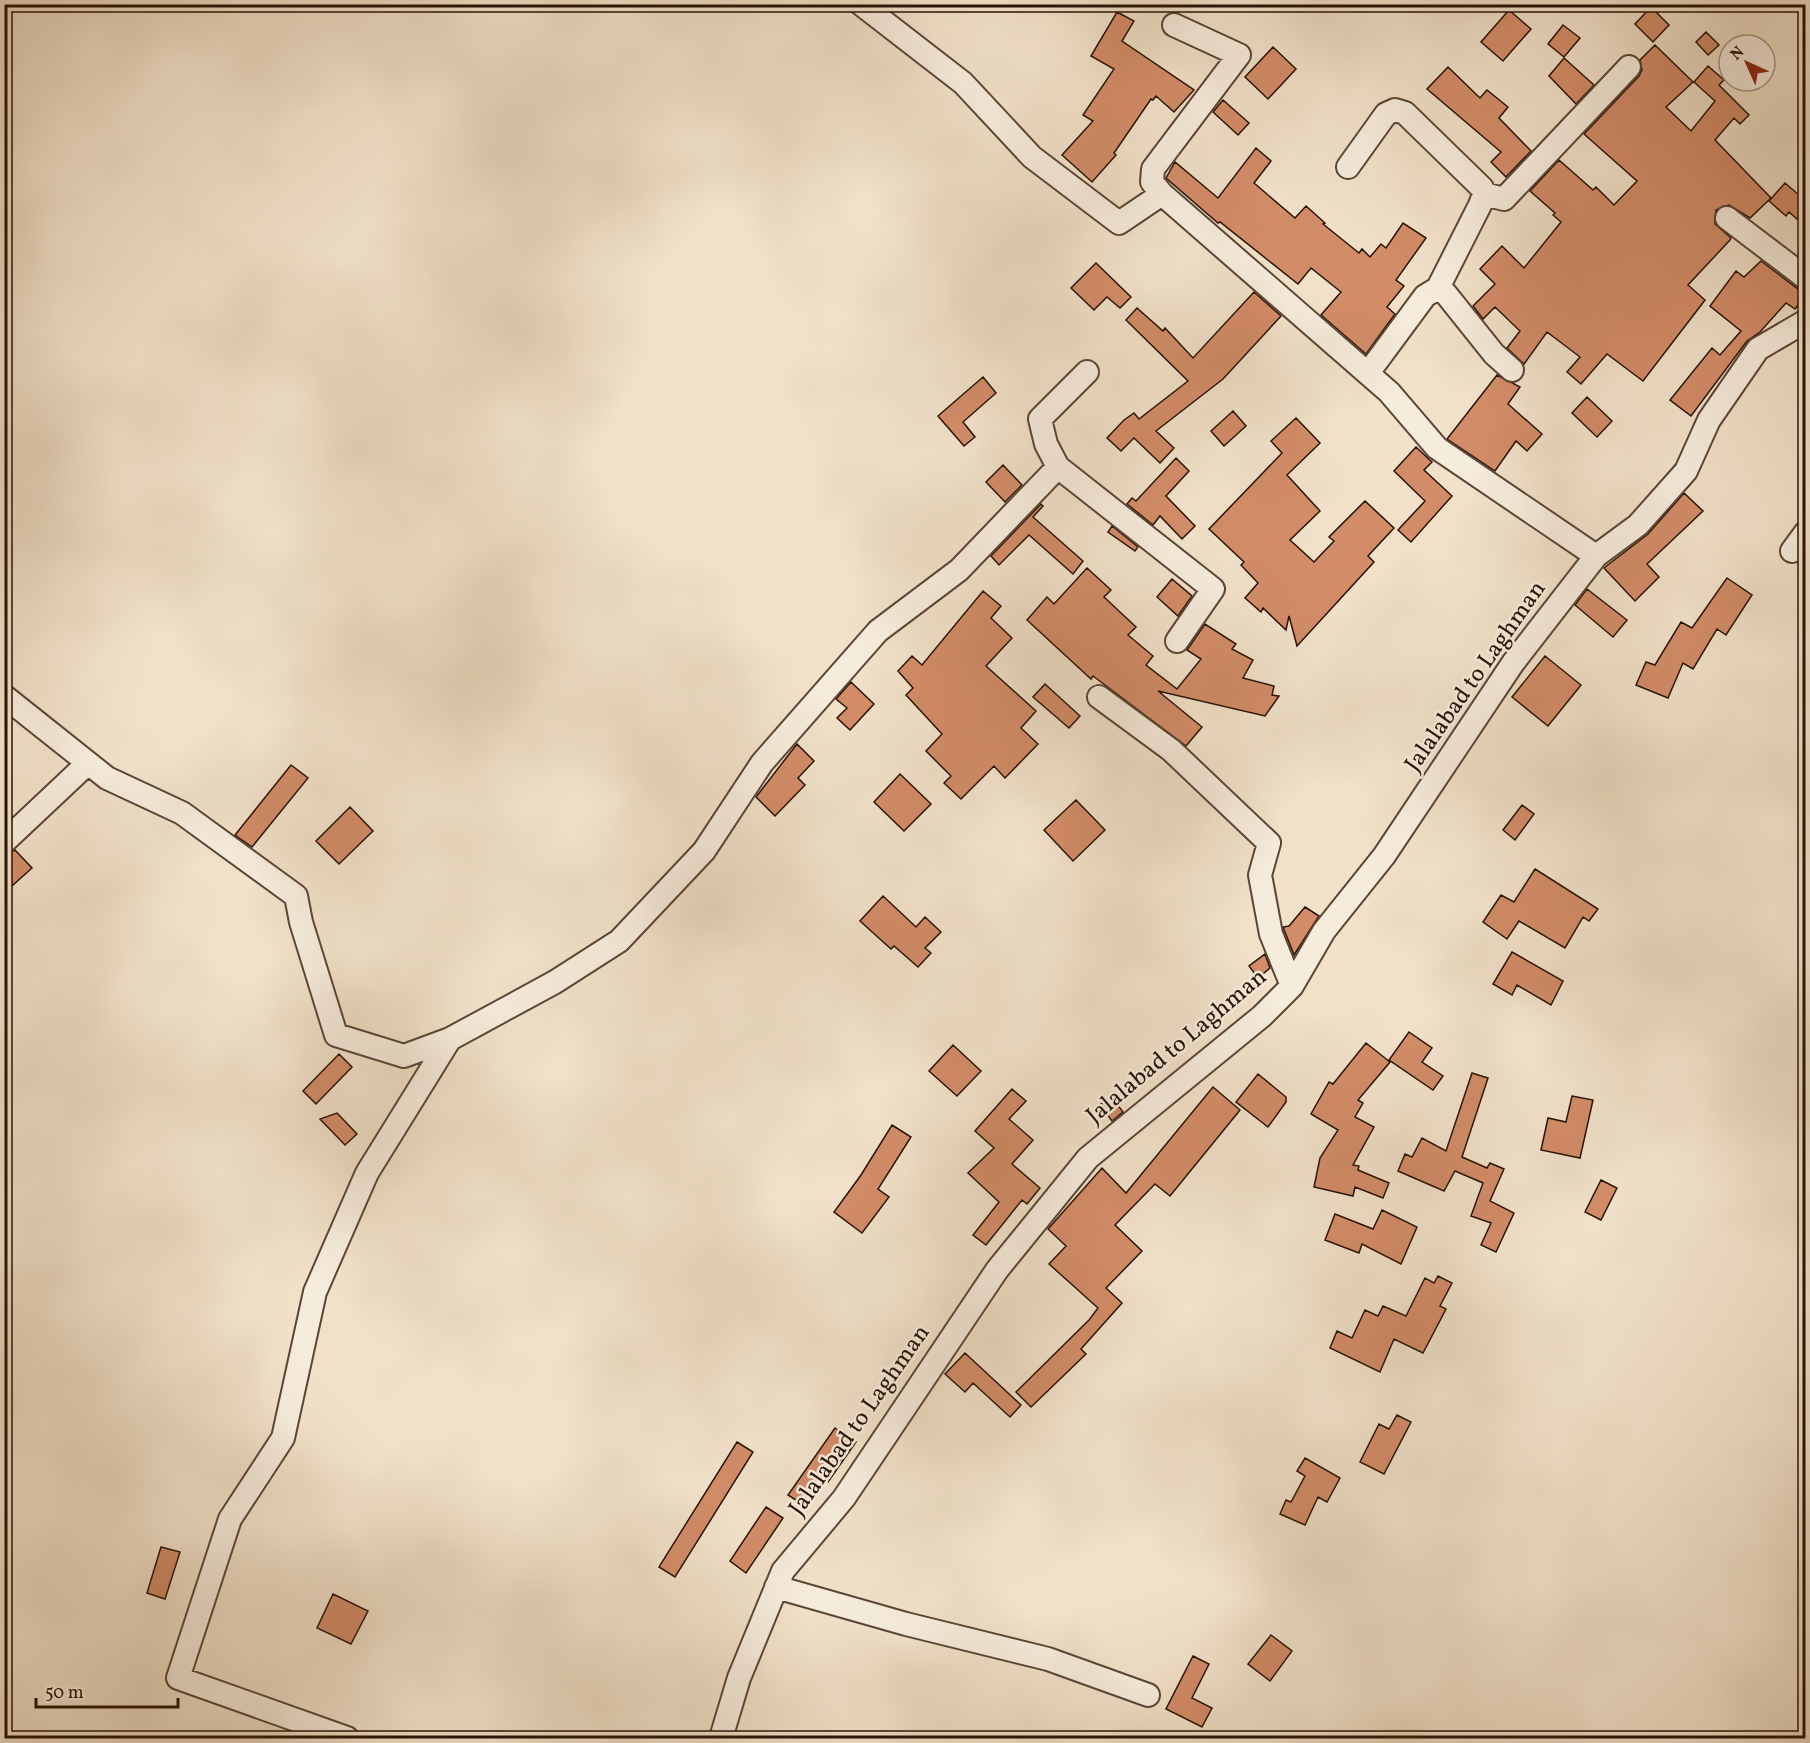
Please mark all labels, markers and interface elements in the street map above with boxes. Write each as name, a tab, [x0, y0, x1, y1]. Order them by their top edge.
north arrow	[1717, 33, 1777, 93]
text: N	[1726, 42, 1750, 66]
street label: Jalalabad to Laghman	[1397, 574, 1555, 780]
street label: Jalalabad to Laghman	[1079, 961, 1275, 1133]
street label: Jalalabad to Laghman	[781, 1318, 939, 1524]
scale bar	[36, 1671, 178, 1709]
text: 50 m	[45, 1681, 84, 1706]

